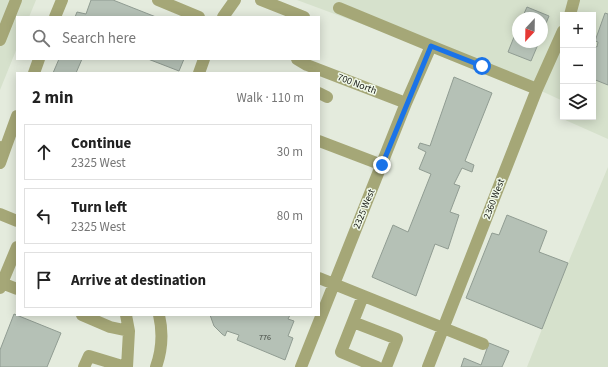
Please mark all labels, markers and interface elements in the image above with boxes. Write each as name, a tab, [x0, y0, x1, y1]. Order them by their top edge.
north arrow	[512, 12, 548, 48]
map controls	[560, 12, 596, 120]
button: +	[560, 12, 596, 48]
search box	[16, 16, 320, 60]
icon: search	[30, 27, 52, 49]
text: Search here	[62, 28, 136, 49]
button: −	[560, 48, 596, 84]
route start	[473, 57, 491, 75]
street label: 700 North	[335, 70, 379, 98]
button: layers	[560, 84, 596, 120]
text: 2 min	[32, 86, 73, 110]
text: Walk · 110 m	[236, 89, 304, 107]
text: Continue	[71, 133, 131, 154]
icon: ahead	[33, 141, 55, 163]
text: 30 m	[277, 143, 303, 161]
text: 2325 West	[71, 154, 126, 172]
route end	[373, 156, 391, 174]
street label: 2360 West	[480, 176, 508, 221]
street label: 2325 West	[350, 186, 379, 231]
text: Turn left	[71, 197, 127, 218]
icon: left	[33, 205, 55, 227]
text: 80 m	[277, 207, 303, 225]
text: 2325 West	[71, 218, 126, 236]
icon: arrive	[33, 269, 55, 291]
text: Arrive at destination	[71, 270, 206, 291]
house number: 776	[259, 332, 271, 343]

